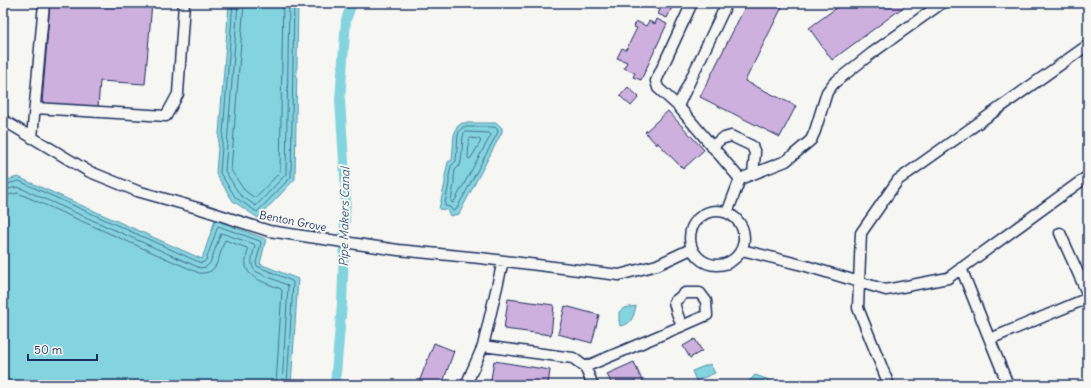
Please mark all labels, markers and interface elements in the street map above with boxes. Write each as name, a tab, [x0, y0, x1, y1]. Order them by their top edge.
water label: Pipe Makers Canal	[336, 165, 352, 267]
street label: Benton Grove	[258, 208, 328, 234]
scale bar	[28, 336, 97, 362]
text: 50 m	[34, 342, 63, 357]

